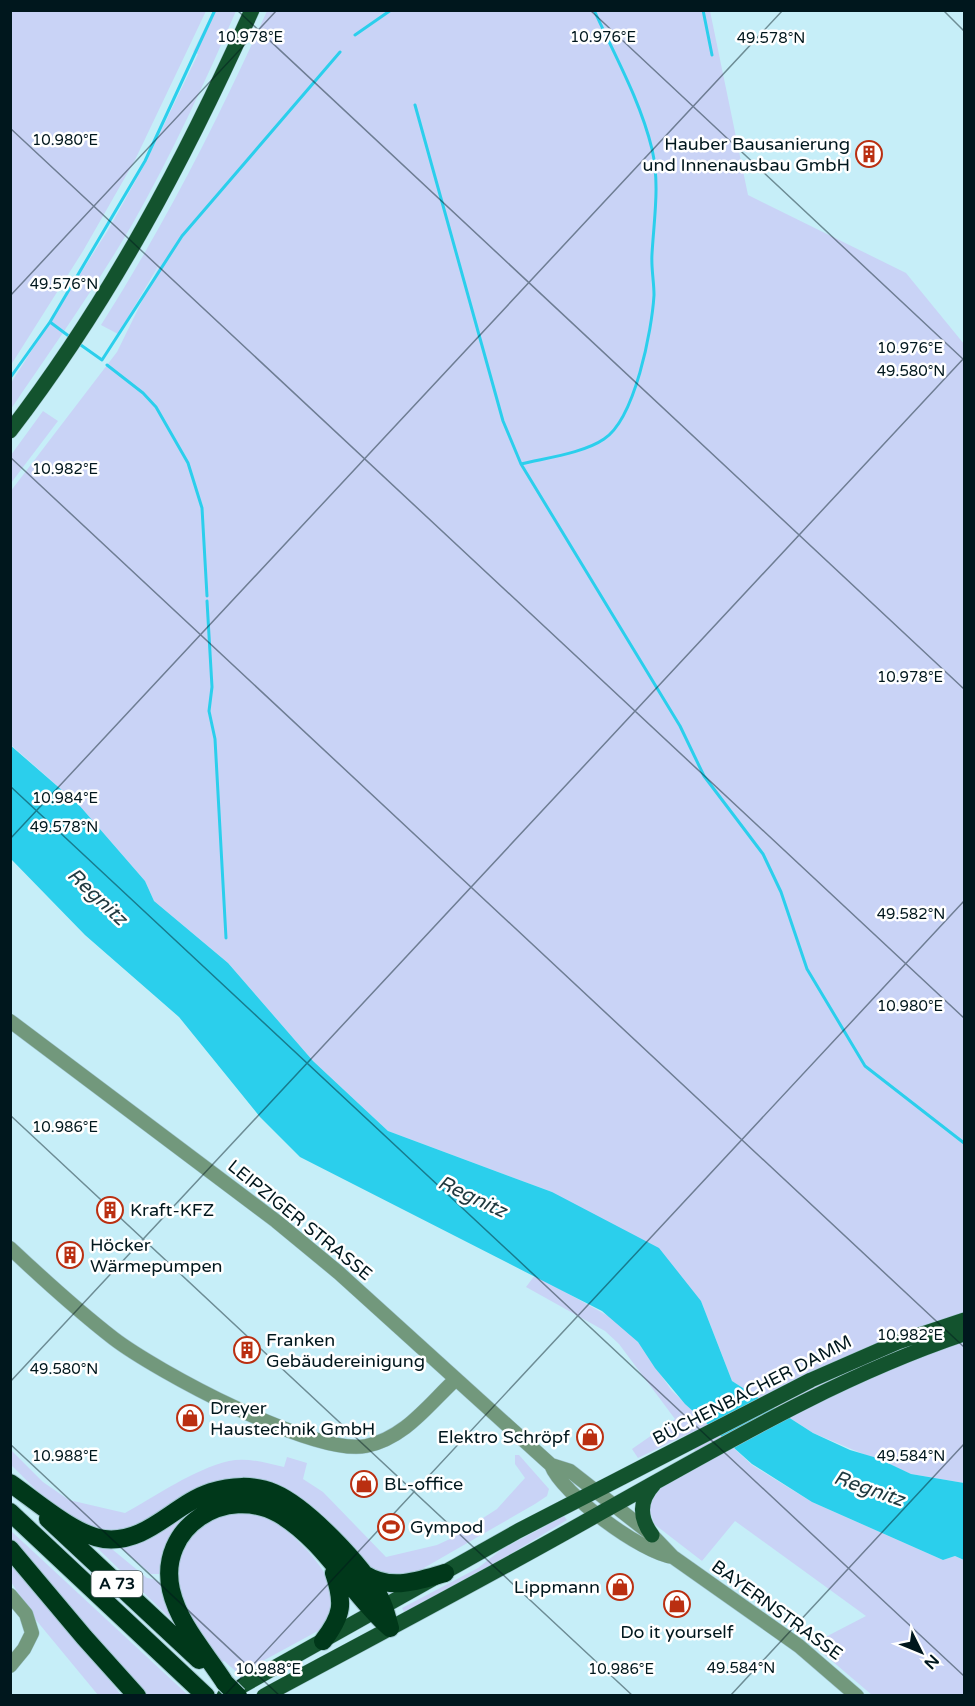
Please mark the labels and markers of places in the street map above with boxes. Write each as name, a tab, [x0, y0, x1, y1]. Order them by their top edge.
place label: Hauber Bausanierung und Innenausbau GmbH	[642, 133, 850, 176]
building icon: Hauber Bausanierung und Innenausbau GmbH	[854, 139, 884, 169]
building icon: Kraft-KFZ	[95, 1195, 125, 1225]
place label: Kraft-KFZ	[130, 1199, 214, 1221]
place label: Höcker Wärmepumpen	[90, 1234, 223, 1277]
building icon: Höcker Wärmepumpen	[55, 1240, 85, 1270]
place label: Franken Gebäudereinigung	[266, 1329, 425, 1372]
building icon: Franken Gebäudereinigung	[232, 1335, 262, 1365]
place label: Dreyer Haustechnik GmbH	[210, 1397, 375, 1440]
shop icon: Dreyer Haustechnik GmbH	[175, 1403, 205, 1433]
shop icon: Elektro Schröpf	[575, 1422, 605, 1452]
place label: Elektro Schröpf	[438, 1426, 570, 1448]
shop icon: BL-office	[349, 1469, 379, 1499]
place label: BL-office	[384, 1473, 463, 1495]
sports icon: Gympod	[376, 1512, 406, 1542]
place label: Gympod	[410, 1516, 483, 1538]
shop icon: Lippmann	[605, 1572, 635, 1602]
place label: Lippmann	[514, 1576, 600, 1598]
shop icon: Do it yourself	[662, 1589, 692, 1619]
place label: Do it yourself	[620, 1621, 734, 1643]

